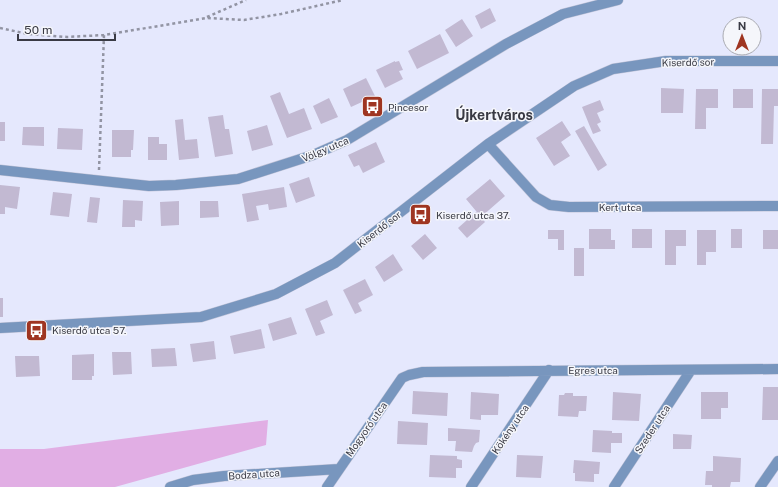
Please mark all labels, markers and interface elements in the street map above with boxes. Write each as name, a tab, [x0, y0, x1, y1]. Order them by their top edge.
scale bar	[18, 16, 115, 42]
north arrow	[722, 16, 762, 56]
text: N	[738, 20, 746, 32]
text: 50 m	[24, 23, 52, 37]
street label: Kiserdő sor	[662, 56, 714, 68]
bus stop icon: Pincesor	[359, 94, 385, 120]
place label: Pincesor	[388, 101, 428, 113]
district label: Újkertváros	[455, 105, 533, 123]
street label: Völgy utca	[300, 134, 350, 164]
street label: Kert utca	[599, 201, 641, 213]
bus stop icon: Kiserdő utca 37.	[408, 202, 434, 228]
street label: Kiserdő sor	[355, 208, 403, 250]
place label: Kiserdő utca 37.	[436, 209, 510, 221]
bus stop icon: Kiserdő utca 57.	[23, 317, 49, 343]
place label: Kiserdő utca 57.	[52, 324, 126, 336]
street label: Egres utca	[568, 364, 618, 376]
street label: Mogyoró utca	[343, 399, 389, 459]
street label: Kökény utca	[489, 402, 531, 456]
street label: Szeder utca	[632, 402, 672, 456]
street label: Bodza utca	[228, 466, 280, 482]

